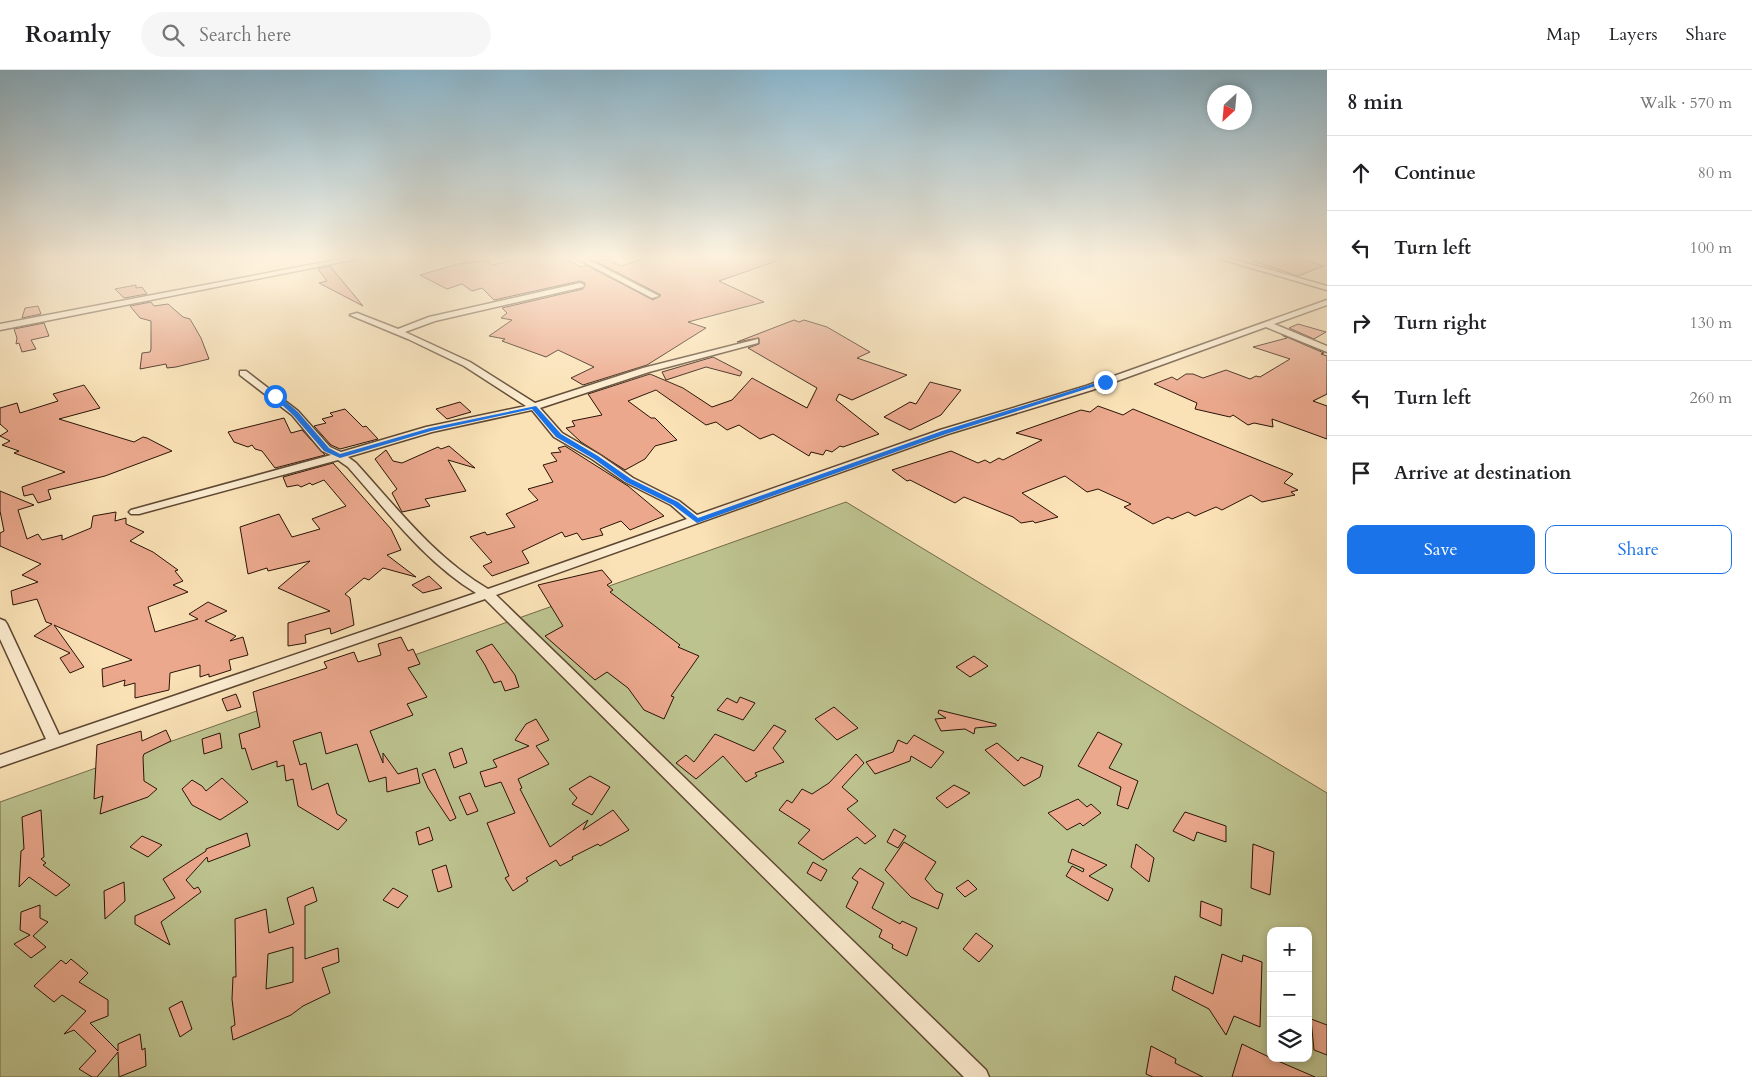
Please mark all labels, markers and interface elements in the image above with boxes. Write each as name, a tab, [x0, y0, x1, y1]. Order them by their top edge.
search box	[141, 12, 491, 57]
text: Roamly	[25, 18, 111, 51]
icon: search	[159, 21, 187, 49]
text: Search here	[199, 22, 291, 48]
text: Map	[1546, 22, 1581, 47]
text: Layers	[1609, 22, 1658, 47]
text: Share	[1686, 22, 1727, 47]
north arrow	[1207, 85, 1252, 130]
text: 8 min	[1347, 88, 1403, 117]
text: Walk · 570 m	[1640, 92, 1732, 114]
icon: ahead	[1347, 159, 1375, 187]
text: Continue	[1394, 160, 1476, 186]
text: 80 m	[1698, 162, 1732, 184]
icon: left	[1347, 234, 1375, 262]
text: Turn left	[1394, 235, 1471, 261]
text: 100 m	[1690, 237, 1732, 259]
icon: right	[1347, 309, 1375, 337]
text: Turn right	[1394, 310, 1486, 336]
text: 130 m	[1690, 312, 1732, 334]
route end	[1094, 371, 1117, 394]
icon: left	[1347, 384, 1375, 412]
route start	[264, 385, 287, 408]
text: Turn left	[1394, 385, 1471, 411]
text: 260 m	[1690, 387, 1732, 409]
icon: arrive	[1347, 459, 1375, 487]
text: Arrive at destination	[1394, 460, 1571, 486]
button: Save	[1347, 525, 1535, 574]
button: Share	[1545, 525, 1732, 574]
map controls	[1267, 927, 1312, 1062]
button: +	[1267, 927, 1312, 972]
button: −	[1267, 972, 1312, 1017]
button: layers	[1267, 1017, 1312, 1062]

